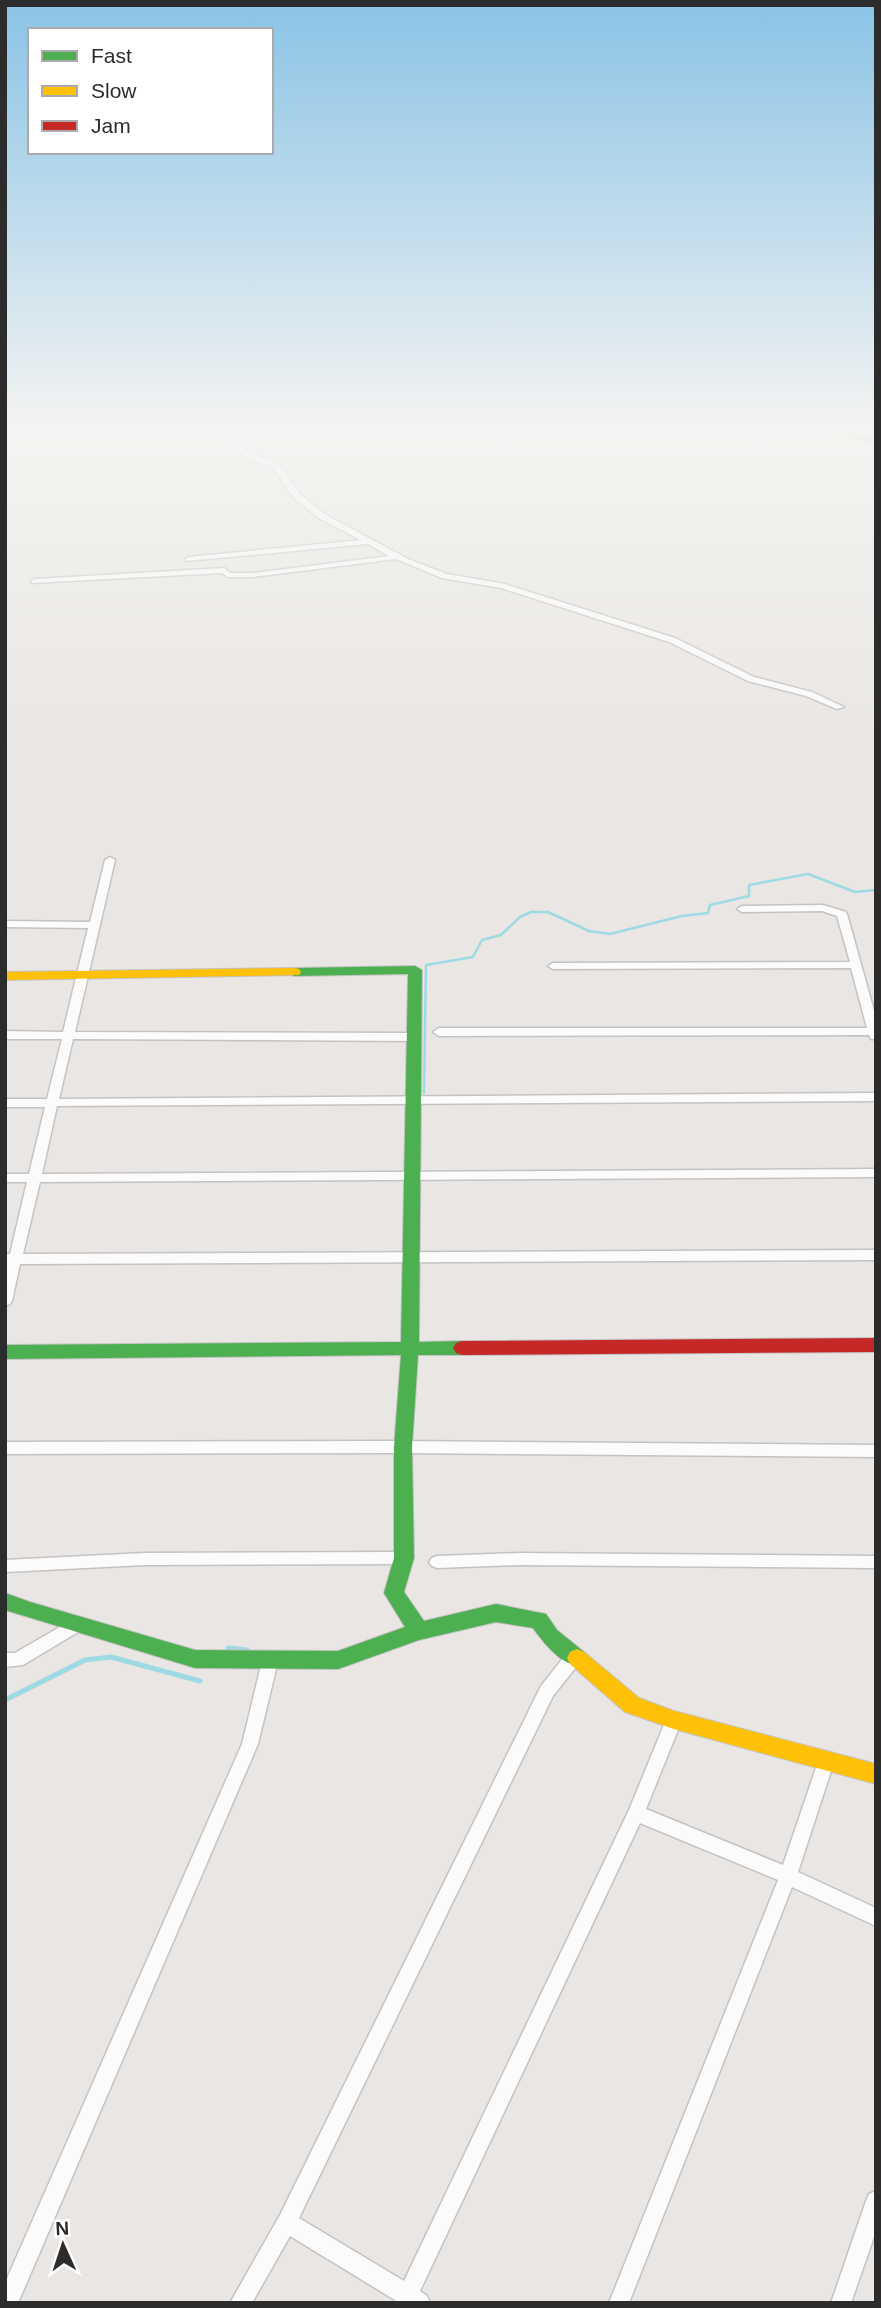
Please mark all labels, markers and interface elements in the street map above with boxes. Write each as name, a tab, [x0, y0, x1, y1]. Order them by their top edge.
legend	[28, 28, 273, 154]
text: Fast	[91, 44, 132, 67]
text: Slow	[91, 79, 137, 102]
text: Jam	[91, 114, 131, 137]
north arrow	[28, 2210, 98, 2280]
text: N	[55, 2218, 70, 2239]

